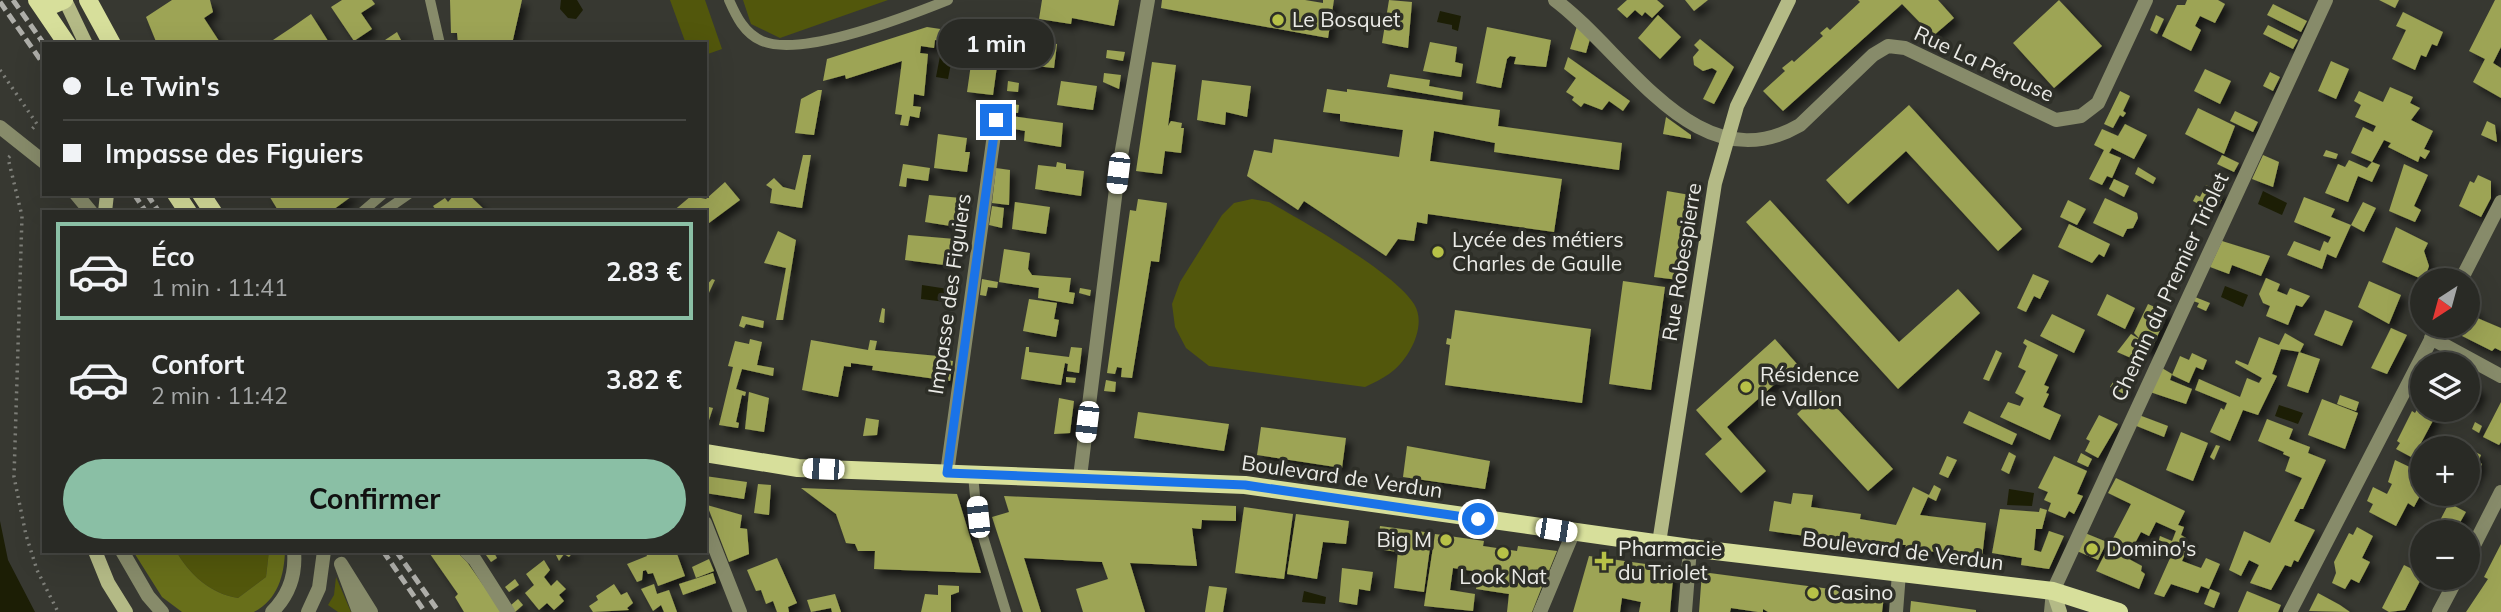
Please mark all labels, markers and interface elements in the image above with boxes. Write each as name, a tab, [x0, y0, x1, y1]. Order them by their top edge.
place label: Le Bosquet	[1292, 6, 1400, 32]
marker: Le Bosquet	[1270, 12, 1286, 28]
callout: 1 min	[938, 18, 1054, 68]
street label: Rue La Pérouse	[1910, 19, 2058, 107]
text: 1 min	[966, 29, 1026, 58]
text: Le Twin's	[105, 70, 220, 103]
route end	[980, 104, 1012, 136]
text: Impasse des Figuiers	[105, 137, 363, 170]
car	[1106, 151, 1131, 195]
street label: Chemin du Premier Triolet	[2105, 168, 2234, 405]
street label: Rue Robespierre	[1656, 181, 1706, 343]
street label: Impasse des Figuiers	[922, 192, 976, 396]
place label: Lycée des métiers Charles de Gaulle	[1452, 226, 1624, 276]
icon: car	[67, 240, 130, 303]
text: Éco	[151, 240, 195, 273]
marker: Lycée des métiers Charles de Gaulle	[1430, 244, 1446, 260]
text: 2.83 €	[606, 255, 682, 288]
north arrow	[2410, 268, 2480, 338]
map controls	[2410, 268, 2480, 590]
text: 1 min · 11:41	[151, 273, 288, 302]
icon: car	[67, 348, 130, 411]
text: Confort	[151, 348, 244, 381]
button: layers	[2410, 352, 2480, 422]
place label: Résidence le Vallon	[1760, 361, 1859, 411]
text: 3.82 €	[606, 363, 682, 396]
marker: Résidence le Vallon	[1738, 379, 1754, 395]
text: 2 min · 11:42	[151, 381, 288, 410]
car	[1075, 400, 1100, 444]
button: +	[2410, 436, 2480, 506]
street label: Boulevard de Verdun	[1240, 449, 1444, 503]
car	[802, 458, 845, 480]
button: Confirmer	[63, 459, 686, 539]
car	[966, 495, 991, 539]
route start	[1462, 503, 1494, 535]
car	[1534, 516, 1579, 544]
button: −	[2410, 520, 2480, 590]
street label: Boulevard de Verdun	[1801, 525, 2005, 575]
place label: Big M	[1377, 526, 1432, 552]
marker: Big M	[1438, 532, 1454, 548]
place label: Pharmacie du Triolet	[1618, 535, 1722, 585]
place label: Domino's	[2106, 535, 2196, 561]
marker: Domino's	[2084, 541, 2100, 557]
marker: Look Nat	[1495, 545, 1511, 561]
marker: Pharmacie du Triolet	[1596, 553, 1612, 569]
place label: Look Nat	[1459, 563, 1547, 589]
place label: Casino	[1827, 579, 1893, 605]
marker: Casino	[1805, 585, 1821, 601]

